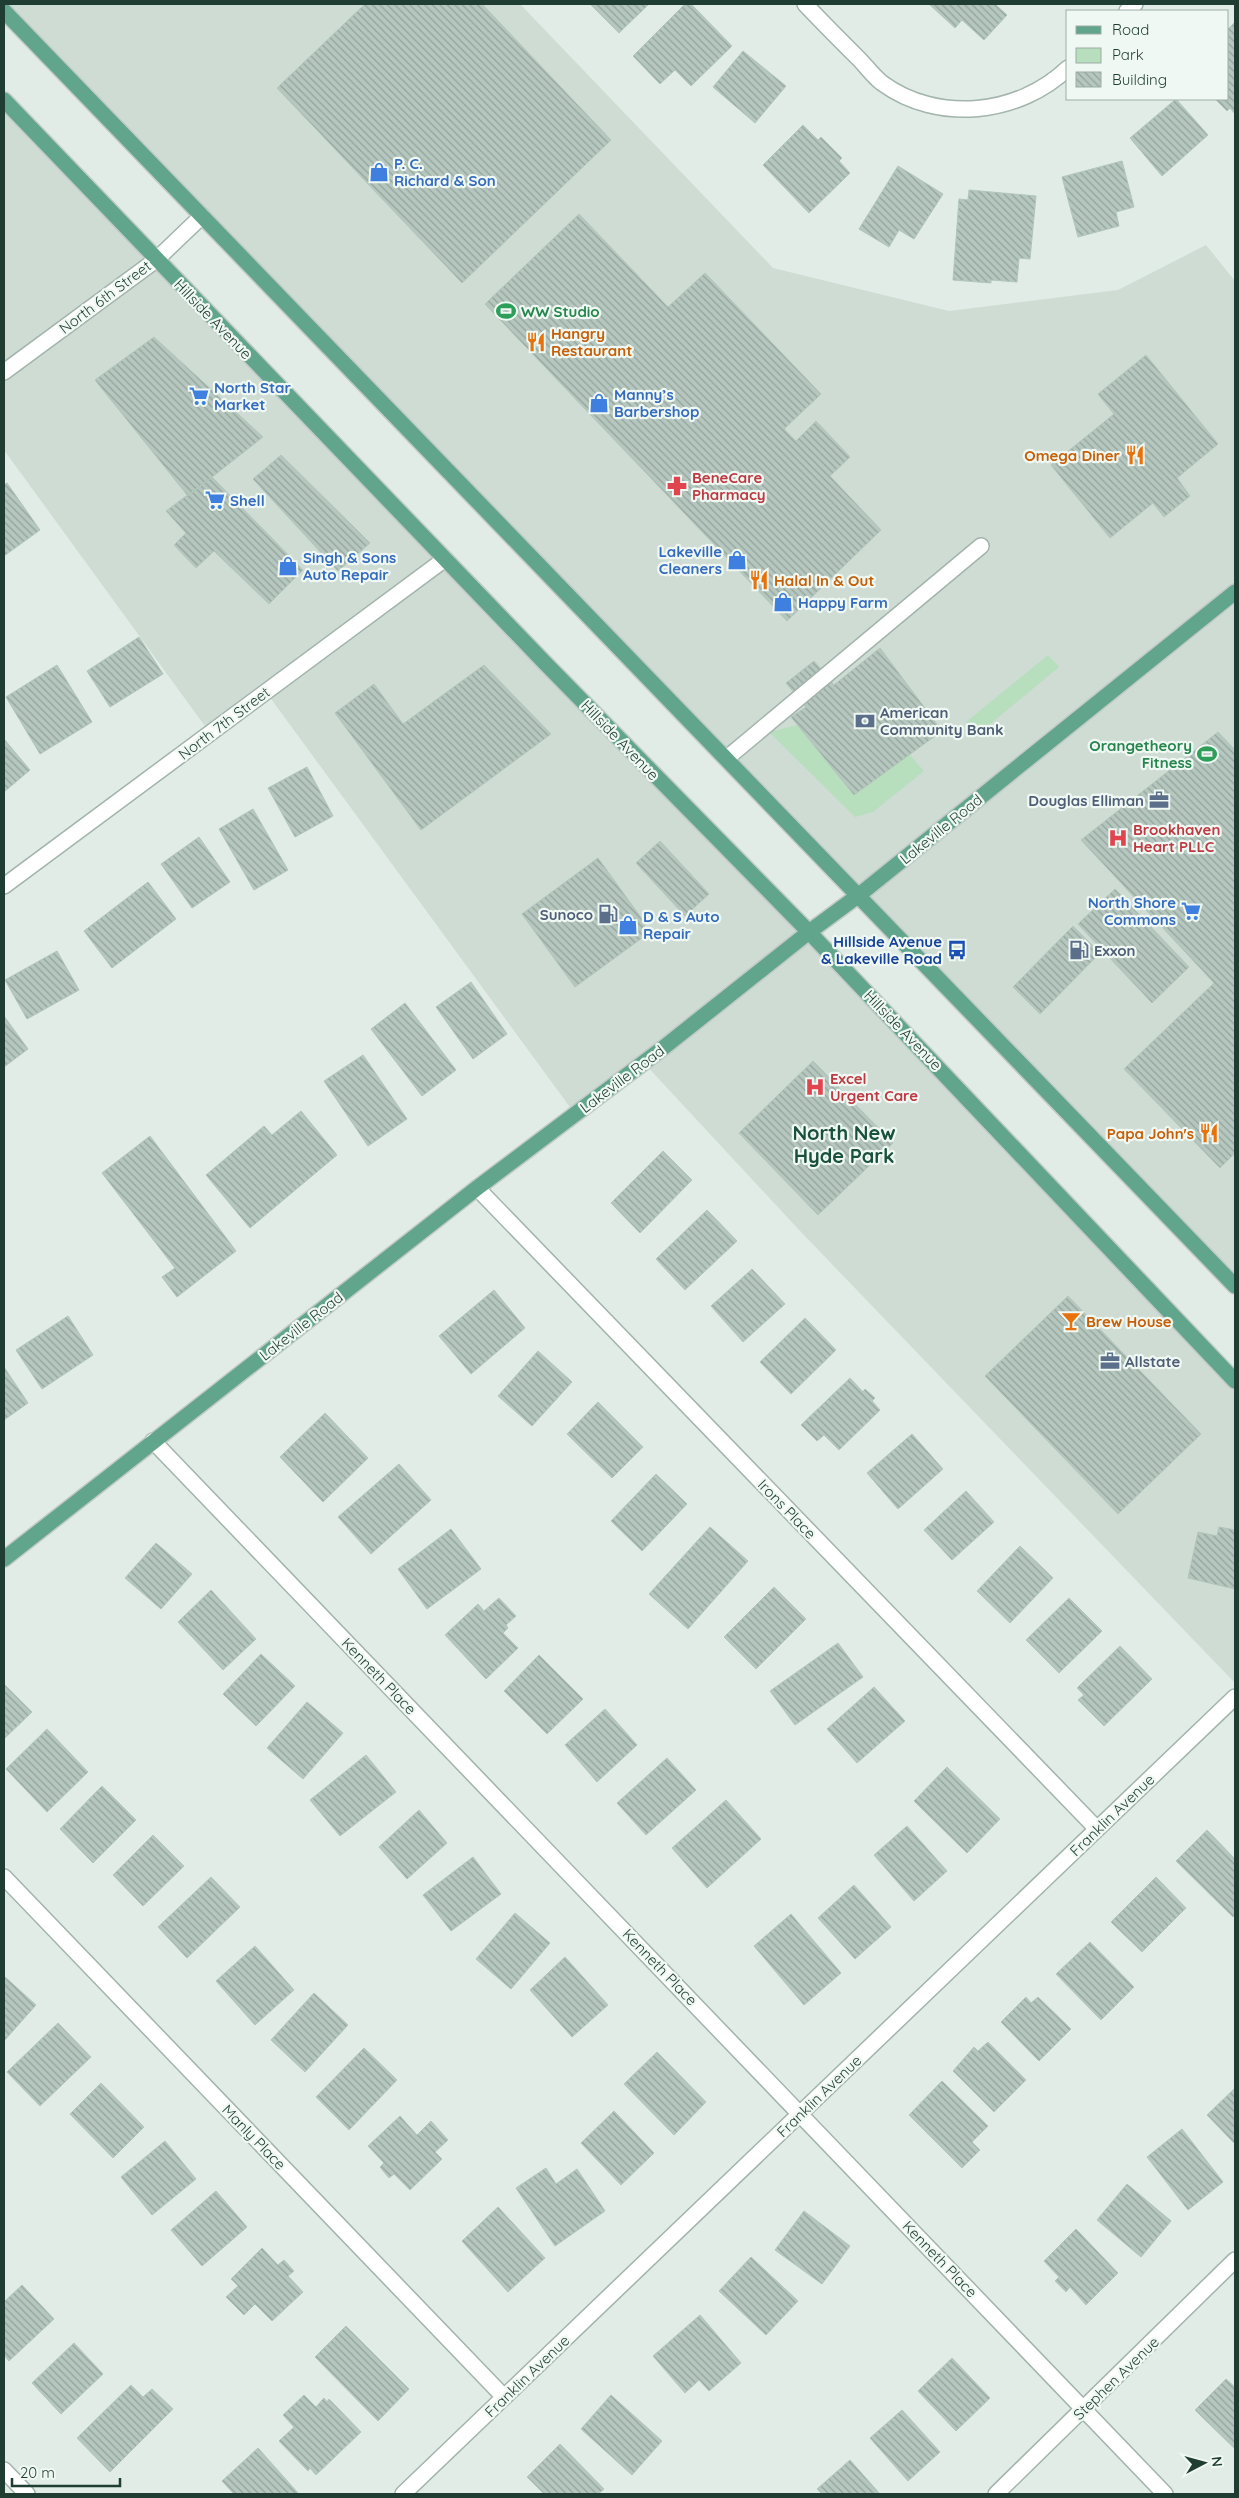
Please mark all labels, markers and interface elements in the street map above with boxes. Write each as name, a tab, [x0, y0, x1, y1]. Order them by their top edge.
legend	[1066, 10, 1229, 100]
text: Road	[1112, 20, 1149, 39]
text: Park	[1112, 45, 1144, 64]
text: Building	[1112, 70, 1167, 89]
place label: P. C. Richard & Son	[394, 154, 496, 190]
shop icon: P. C. Richard & Son	[368, 161, 390, 183]
street label: North 6th Street	[55, 256, 155, 338]
street label: Hillside Avenue	[170, 275, 256, 363]
sports icon: WW Studio	[495, 300, 517, 322]
place label: WW Studio	[521, 302, 600, 321]
place label: Hangry Restaurant	[551, 324, 632, 360]
restaurant icon: Hangry Restaurant	[525, 331, 547, 353]
place label: North Star Market	[214, 378, 292, 414]
supermarket icon: North Star Market	[188, 385, 210, 407]
place label: Manny’s Barbershop	[614, 385, 699, 421]
shop icon: Manny’s Barbershop	[588, 392, 610, 414]
restaurant icon: Omega Diner	[1124, 444, 1146, 466]
place label: Omega Diner	[1024, 446, 1120, 465]
place label: BeneCare Pharmacy	[692, 468, 766, 504]
pharmacy icon: BeneCare Pharmacy	[666, 475, 688, 497]
supermarket icon: Shell	[204, 489, 226, 511]
place label: Shell	[230, 491, 265, 510]
place label: Lakeville Cleaners	[658, 542, 722, 578]
place label: Singh & Sons Auto Repair	[303, 548, 396, 584]
shop icon: Lakeville Cleaners	[726, 549, 748, 571]
shop icon: Singh & Sons Auto Repair	[277, 555, 299, 577]
restaurant icon: Halal In & Out	[748, 569, 770, 591]
place label: Halal In & Out	[774, 571, 874, 590]
shop icon: Happy Farm	[772, 591, 794, 613]
place label: Happy Farm	[798, 593, 888, 612]
street label: North 7th Street	[174, 682, 274, 764]
street label: Hillside Avenue	[577, 696, 663, 784]
place label: American Community Bank	[880, 703, 1004, 739]
bank icon: American Community Bank	[854, 710, 876, 732]
place label: Orangetheory Fitness	[1089, 736, 1192, 772]
sports icon: Orangetheory Fitness	[1196, 743, 1218, 765]
office icon: Douglas Elliman	[1148, 789, 1170, 811]
street label: Lakeville Road	[896, 790, 986, 868]
place label: Douglas Elliman	[1028, 791, 1144, 810]
place label: Brookhaven Heart PLLC	[1133, 820, 1220, 856]
hospital icon: Brookhaven Heart PLLC	[1107, 827, 1129, 849]
place label: North Shore Commons	[1088, 893, 1176, 929]
supermarket icon: North Shore Commons	[1180, 900, 1202, 922]
fuel station icon: Sunoco	[597, 903, 619, 925]
place label: Sunoco	[540, 905, 593, 924]
place label: D & S Auto Repair	[643, 907, 720, 943]
shop icon: D & S Auto Repair	[617, 914, 639, 936]
place label: Hillside Avenue & Lakeville Road	[821, 932, 942, 968]
bus stop icon: Hillside Avenue & Lakeville Road	[946, 939, 968, 961]
fuel station icon: Exxon	[1068, 939, 1090, 961]
place label: Exxon	[1094, 941, 1136, 960]
street label: Hillside Avenue	[860, 986, 946, 1074]
street label: Lakeville Road	[576, 1041, 668, 1117]
place label: Excel Urgent Care	[830, 1069, 918, 1105]
hospital icon: Excel Urgent Care	[804, 1076, 826, 1098]
district label: North New Hyde Park	[792, 1120, 896, 1168]
restaurant icon: Papa John's	[1198, 1122, 1220, 1144]
place label: Papa John's	[1107, 1124, 1194, 1143]
street label: Lakeville Road	[255, 1287, 347, 1365]
bar icon: Brew House	[1060, 1310, 1082, 1332]
place label: Brew House	[1086, 1312, 1172, 1331]
office icon: Allstate	[1099, 1350, 1121, 1372]
place label: Allstate	[1125, 1352, 1181, 1371]
street label: Irons Place	[754, 1475, 820, 1543]
street label: Kenneth Place	[338, 1634, 420, 1718]
street label: Franklin Avenue	[1066, 1770, 1158, 1860]
street label: Kenneth Place	[619, 1925, 701, 2009]
street label: Franklin Avenue	[773, 2051, 865, 2141]
street label: Manly Place	[218, 2100, 290, 2174]
street label: Kenneth Place	[899, 2217, 981, 2301]
street label: Franklin Avenue	[481, 2331, 573, 2421]
street label: Stephen Avenue	[1069, 2332, 1163, 2424]
north arrow	[1179, 2438, 1229, 2488]
scale bar	[12, 2456, 120, 2488]
text: N	[1207, 2456, 1226, 2468]
text: 20 m	[20, 2463, 55, 2482]

